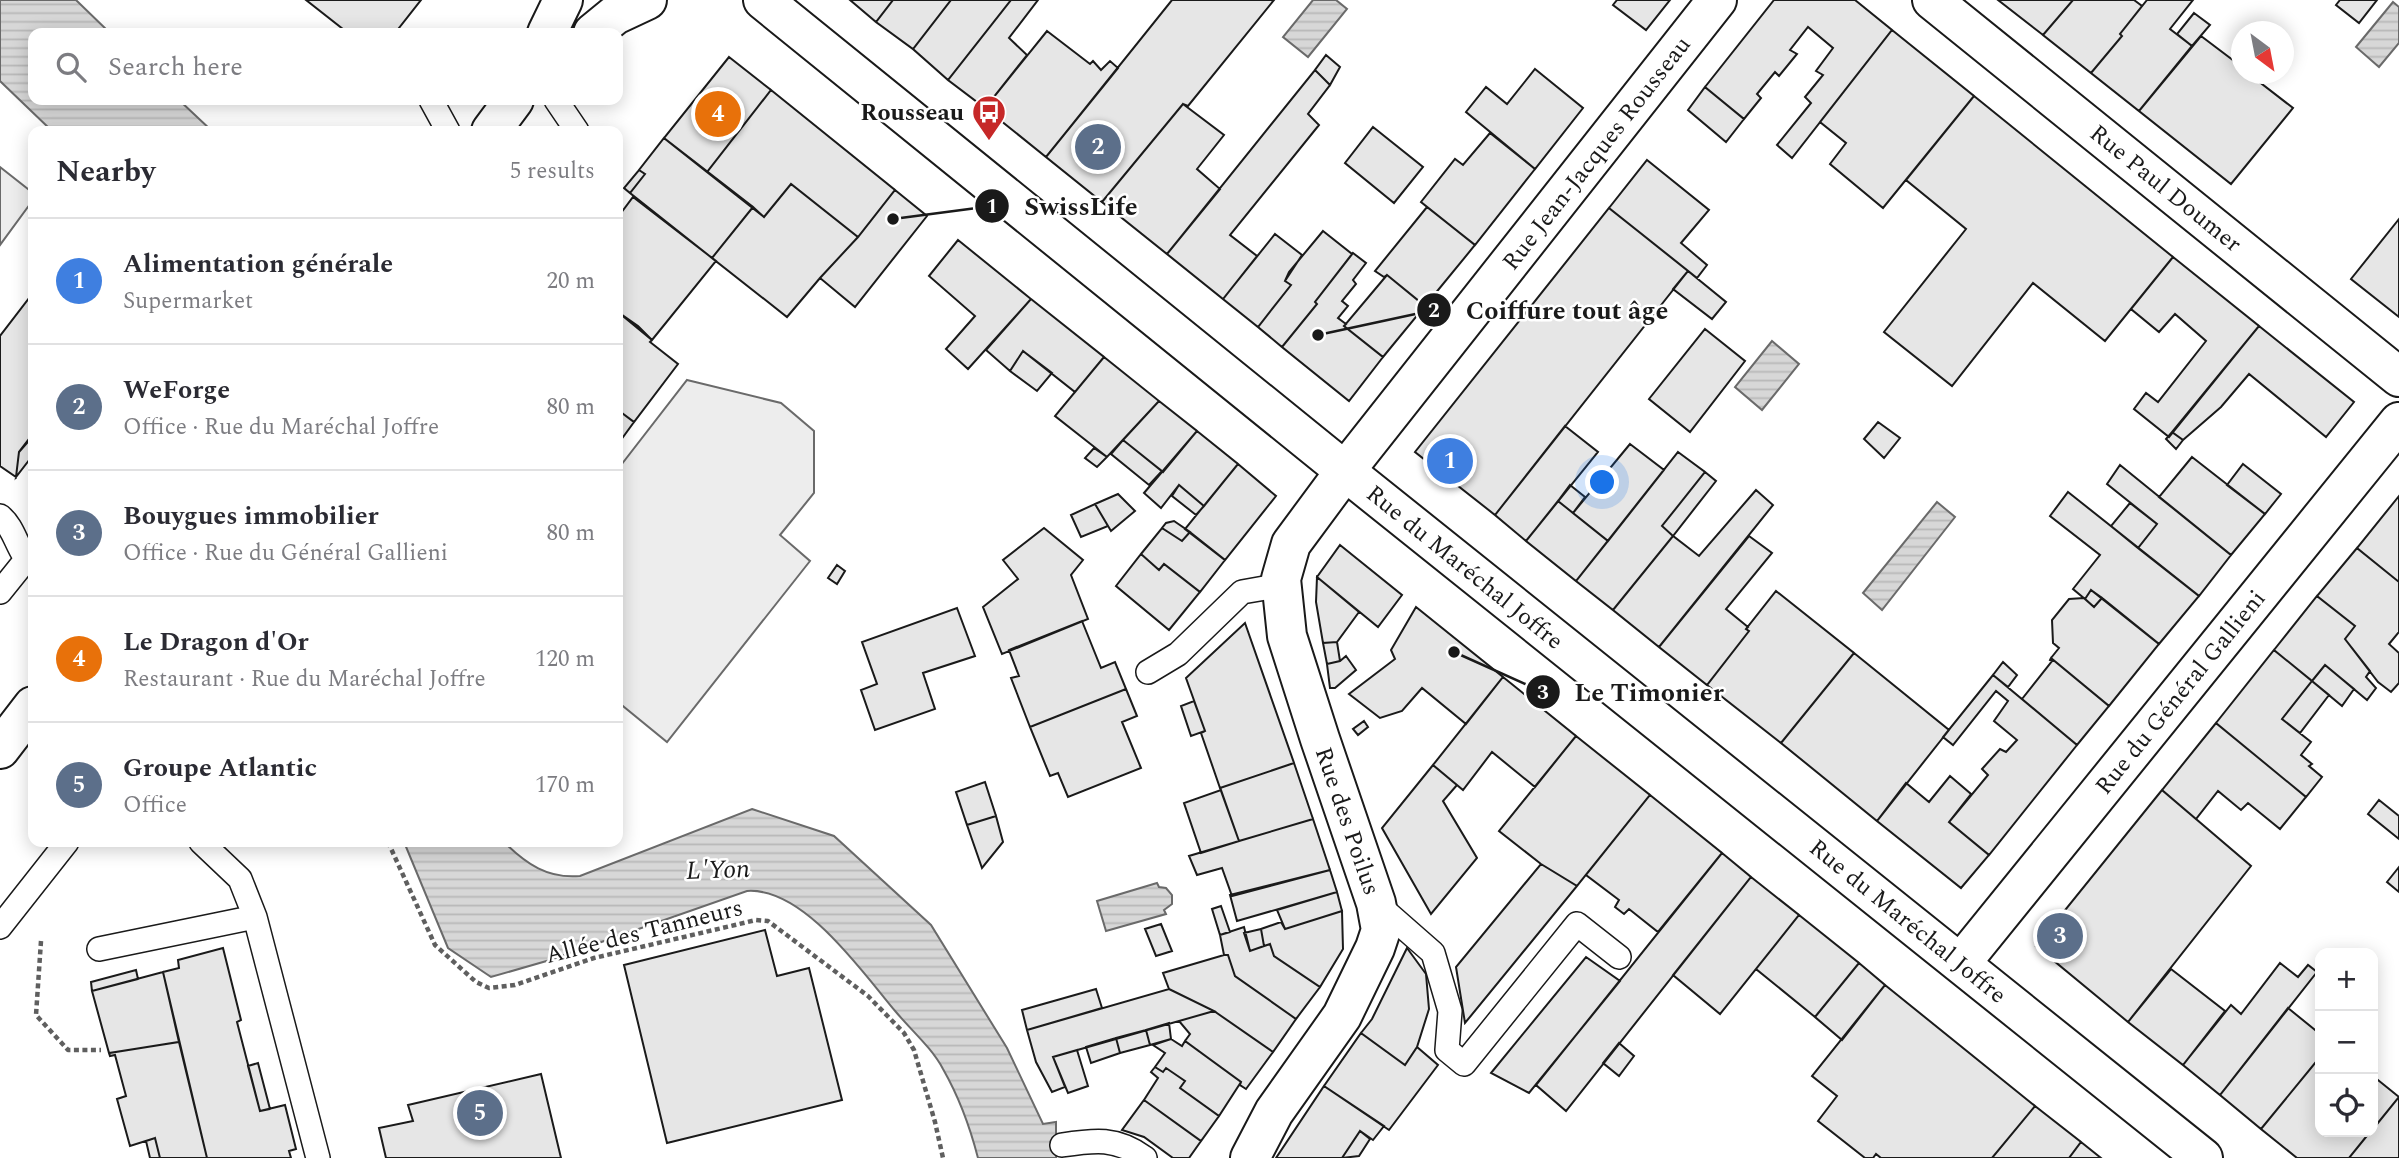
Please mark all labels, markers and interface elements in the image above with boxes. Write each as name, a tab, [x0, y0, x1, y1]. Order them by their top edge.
north arrow	[2231, 21, 2294, 84]
search box	[28, 28, 623, 105]
street label: Rue Jean-Jacques Rousseau	[1494, 29, 1700, 278]
text: Search here	[108, 47, 243, 87]
icon: search	[52, 48, 90, 86]
pin: 4	[695, 88, 741, 140]
bus stop icon: Rousseau	[970, 93, 1008, 142]
place label: Rousseau	[860, 95, 964, 131]
street label: Rue Paul Doumer	[2081, 116, 2249, 262]
pin: 2	[1075, 121, 1121, 173]
text: Nearby	[56, 149, 155, 195]
text: 5 results	[510, 154, 595, 189]
callout: SwissLife	[975, 182, 1151, 229]
text: SwissLife	[1024, 187, 1138, 227]
text: 1	[986, 191, 998, 223]
text: Alimentation générale	[123, 244, 393, 284]
text: 1	[73, 264, 85, 299]
text: 20 m	[546, 264, 595, 299]
text: Supermarket	[123, 284, 253, 319]
callout: Coiffure tout âge	[1417, 287, 1683, 334]
text: Coiffure tout âge	[1466, 291, 1668, 331]
text: 2	[1428, 295, 1440, 327]
text: WeForge	[123, 370, 230, 410]
text: 2	[73, 390, 85, 425]
text: 80 m	[546, 390, 595, 425]
text: Office · Rue du Maréchal Joffre	[123, 410, 439, 445]
pin: 1	[1427, 435, 1473, 487]
your location	[1585, 465, 1619, 499]
street label: Rue du Maréchal Joffre	[1358, 477, 1571, 659]
text: Bouygues immobilier	[123, 496, 379, 536]
text: 3	[73, 516, 85, 551]
text: 80 m	[546, 516, 595, 551]
text: Office · Rue du Général Gallieni	[123, 536, 448, 571]
street label: Rue du Général Gallieni	[2087, 582, 2275, 803]
text: Le Dragon d'Or	[123, 622, 309, 662]
text: 4	[73, 642, 85, 677]
text: 120 m	[535, 642, 595, 677]
text: Restaurant · Rue du Maréchal Joffre	[123, 662, 486, 697]
callout: Le Timonier	[1526, 669, 1738, 716]
text: Le Timonier	[1574, 673, 1725, 713]
text: 3	[1537, 677, 1549, 709]
street label: Rue des Poilus	[1305, 742, 1389, 900]
text: Groupe Atlantic	[123, 748, 317, 788]
text: 5	[73, 768, 85, 803]
text: 170 m	[535, 768, 595, 803]
text: Office	[123, 788, 187, 823]
street label: Rue du Maréchal Joffre	[1801, 831, 2014, 1013]
water label: L'Yon	[685, 849, 751, 891]
street label: Allée des Tanneurs	[542, 890, 747, 974]
pin: 3	[2037, 910, 2083, 962]
map controls	[2315, 948, 2378, 1137]
button: +	[2315, 948, 2378, 1011]
button: −	[2315, 1011, 2378, 1074]
button: locate	[2315, 1074, 2378, 1137]
pin: 5	[457, 1087, 503, 1139]

